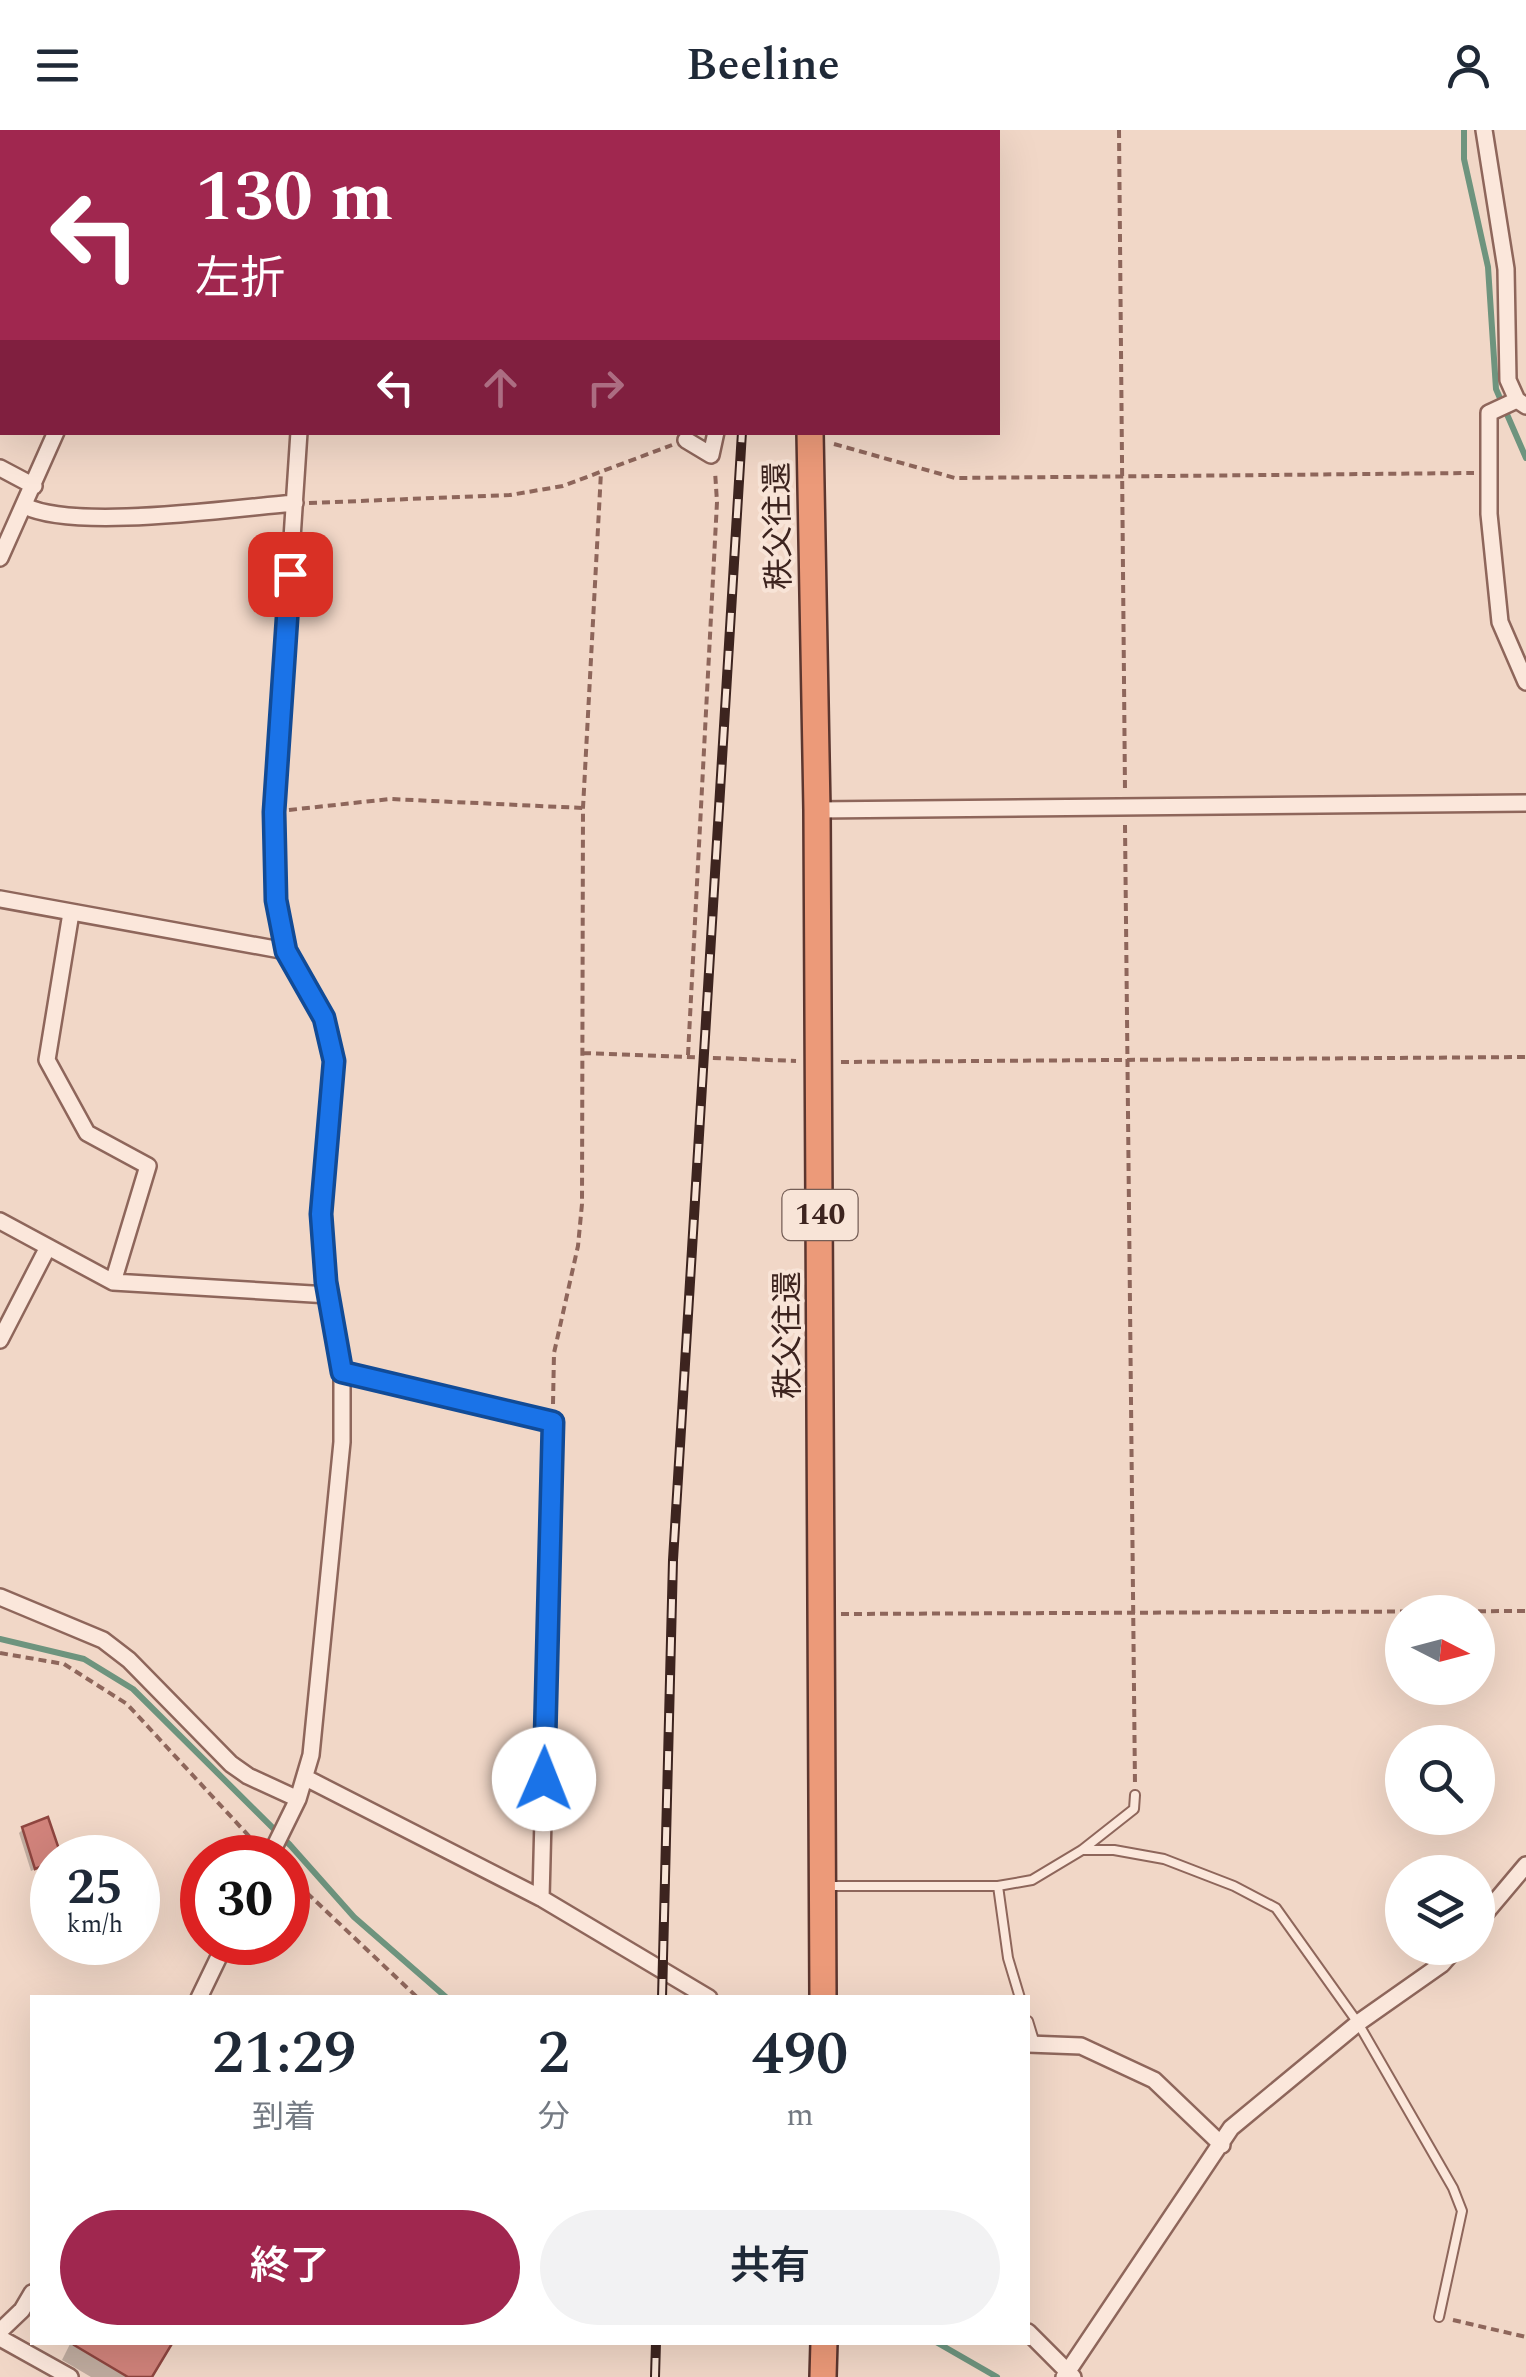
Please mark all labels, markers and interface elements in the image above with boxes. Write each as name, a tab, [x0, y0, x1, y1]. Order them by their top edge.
text: Beeline	[686, 31, 840, 100]
icon: menu	[30, 38, 85, 93]
icon: person	[1441, 38, 1496, 93]
text: 130 m	[195, 145, 393, 251]
icon: left	[30, 170, 160, 300]
text: 左折	[195, 245, 285, 314]
icon: left	[368, 360, 423, 415]
icon: ahead	[473, 360, 528, 415]
icon: right	[578, 360, 633, 415]
street label: 秩父往還	[753, 462, 805, 590]
pin	[248, 532, 333, 617]
icon: arrive	[263, 547, 318, 602]
road number: 140	[782, 1190, 858, 1240]
street label: 秩父往還	[764, 1271, 813, 1399]
north arrow	[1385, 1595, 1495, 1705]
map controls	[1385, 1595, 1495, 1965]
button: search	[1385, 1725, 1495, 1835]
position arrow	[492, 1727, 596, 1831]
speed limit sign: 30	[180, 1835, 310, 1965]
text: 25	[67, 1850, 123, 1926]
button: layers	[1385, 1855, 1495, 1965]
text: km/h	[67, 1906, 123, 1944]
text: 21:29	[212, 2008, 356, 2100]
text: 2	[538, 2008, 570, 2100]
text: 490	[752, 2009, 848, 2101]
text: m	[786, 2091, 814, 2140]
text: 到着	[252, 2093, 316, 2142]
text: 分	[538, 2093, 570, 2142]
button: 終了	[60, 2210, 520, 2325]
button: 共有	[540, 2210, 1000, 2325]

